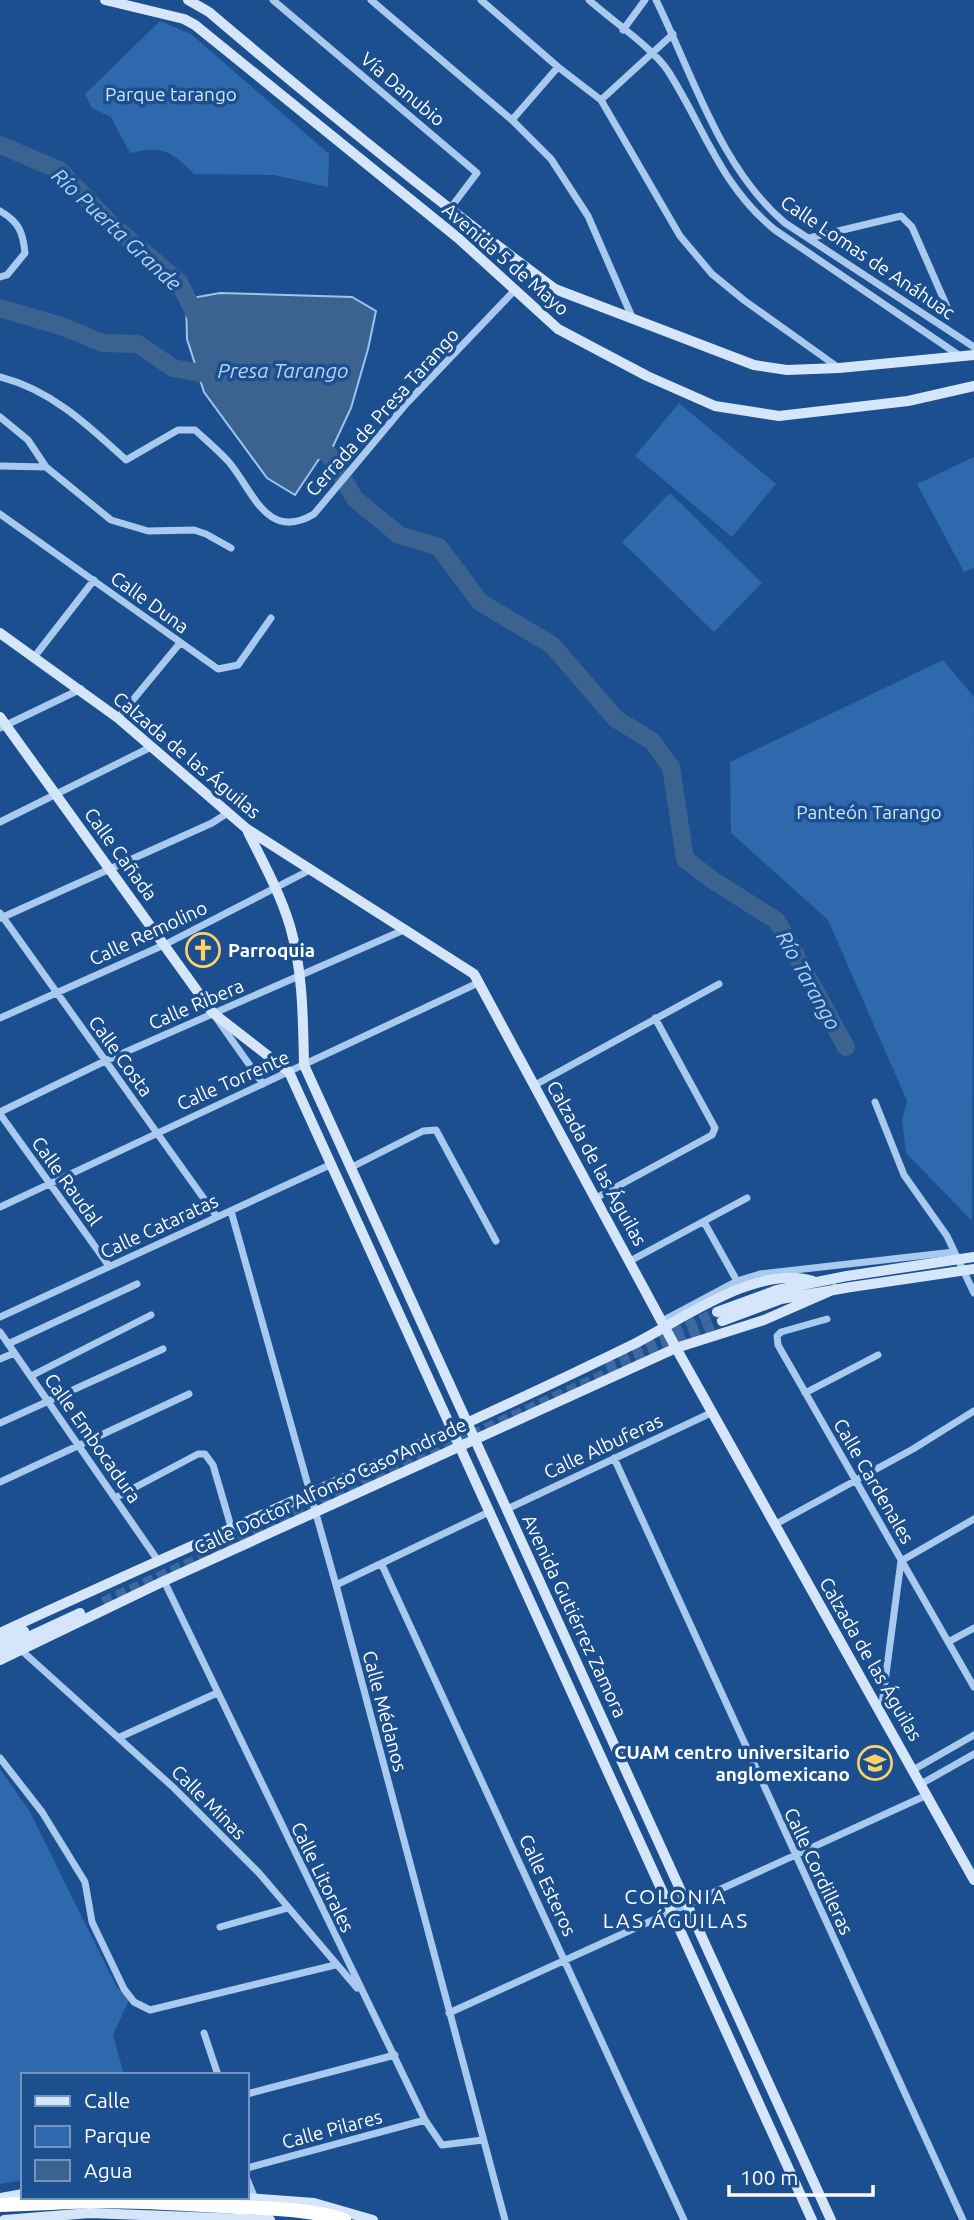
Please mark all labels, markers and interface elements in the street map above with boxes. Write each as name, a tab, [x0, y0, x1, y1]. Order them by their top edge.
street label: Vía Danubio	[356, 47, 450, 131]
park label: Parque tarango	[105, 83, 237, 105]
water label: Río Puerta Grande	[47, 163, 187, 295]
street label: Calle Lomas de Anáhuac	[777, 191, 959, 324]
street label: Avenida 5 de Mayo	[438, 198, 574, 320]
street label: Cerrada de Presa Tarango	[301, 324, 463, 500]
water label: Presa Tarango	[218, 358, 348, 382]
street label: Calle Duna	[107, 566, 193, 638]
street label: Calzada de las Águilas	[109, 687, 265, 823]
park label: Panteón Tarango	[796, 801, 942, 823]
street label: Calle Cañada	[80, 803, 162, 905]
street label: Calle Remolino	[86, 896, 210, 970]
water label: Río Tarango	[772, 926, 846, 1034]
church icon: Parroquia	[184, 931, 222, 969]
place label: Parroquia	[228, 939, 315, 961]
street label: Calle Ribera	[145, 974, 247, 1034]
street label: Calle Costa	[84, 1011, 158, 1101]
street label: Calle Torrente	[173, 1045, 293, 1115]
street label: Calzada de las Águilas	[542, 1077, 652, 1249]
street label: Calle Raudal	[27, 1132, 107, 1230]
street label: Calle Cataratas	[97, 1189, 221, 1263]
street label: Calle Embocadura	[40, 1369, 146, 1507]
street label: Calle Albuferas	[540, 1409, 666, 1483]
street label: Calle Doctor Alfonso Caso Andrade	[190, 1413, 470, 1559]
street label: Calle Cardenales	[829, 1415, 919, 1547]
street label: Avenida Gutiérrez Zamora	[518, 1511, 632, 1721]
street label: Calzada de las Águilas	[815, 1573, 927, 1745]
street label: Calle Médanos	[358, 1648, 412, 1774]
place label: CUAM centro universitario anglomexicano	[614, 1741, 850, 1785]
school or university icon: CUAM centro universitario anglomexicano	[856, 1744, 894, 1782]
street label: Calle Minas	[167, 1760, 251, 1844]
street label: Calle Cordilleras	[780, 1804, 858, 1938]
street label: Calle Litorales	[287, 1818, 359, 1936]
street label: Calle Esteros	[515, 1831, 581, 1939]
district label: COLONIA LAS ÁGUILAS	[603, 1884, 749, 1932]
legend	[21, 2073, 248, 2199]
text: Calle	[84, 2088, 130, 2112]
street label: Calle Pilares	[279, 2105, 385, 2153]
text: Parque	[84, 2123, 151, 2147]
scale bar	[729, 2154, 872, 2198]
text: Agua	[84, 2158, 133, 2182]
text: 100 m	[740, 2165, 798, 2189]

